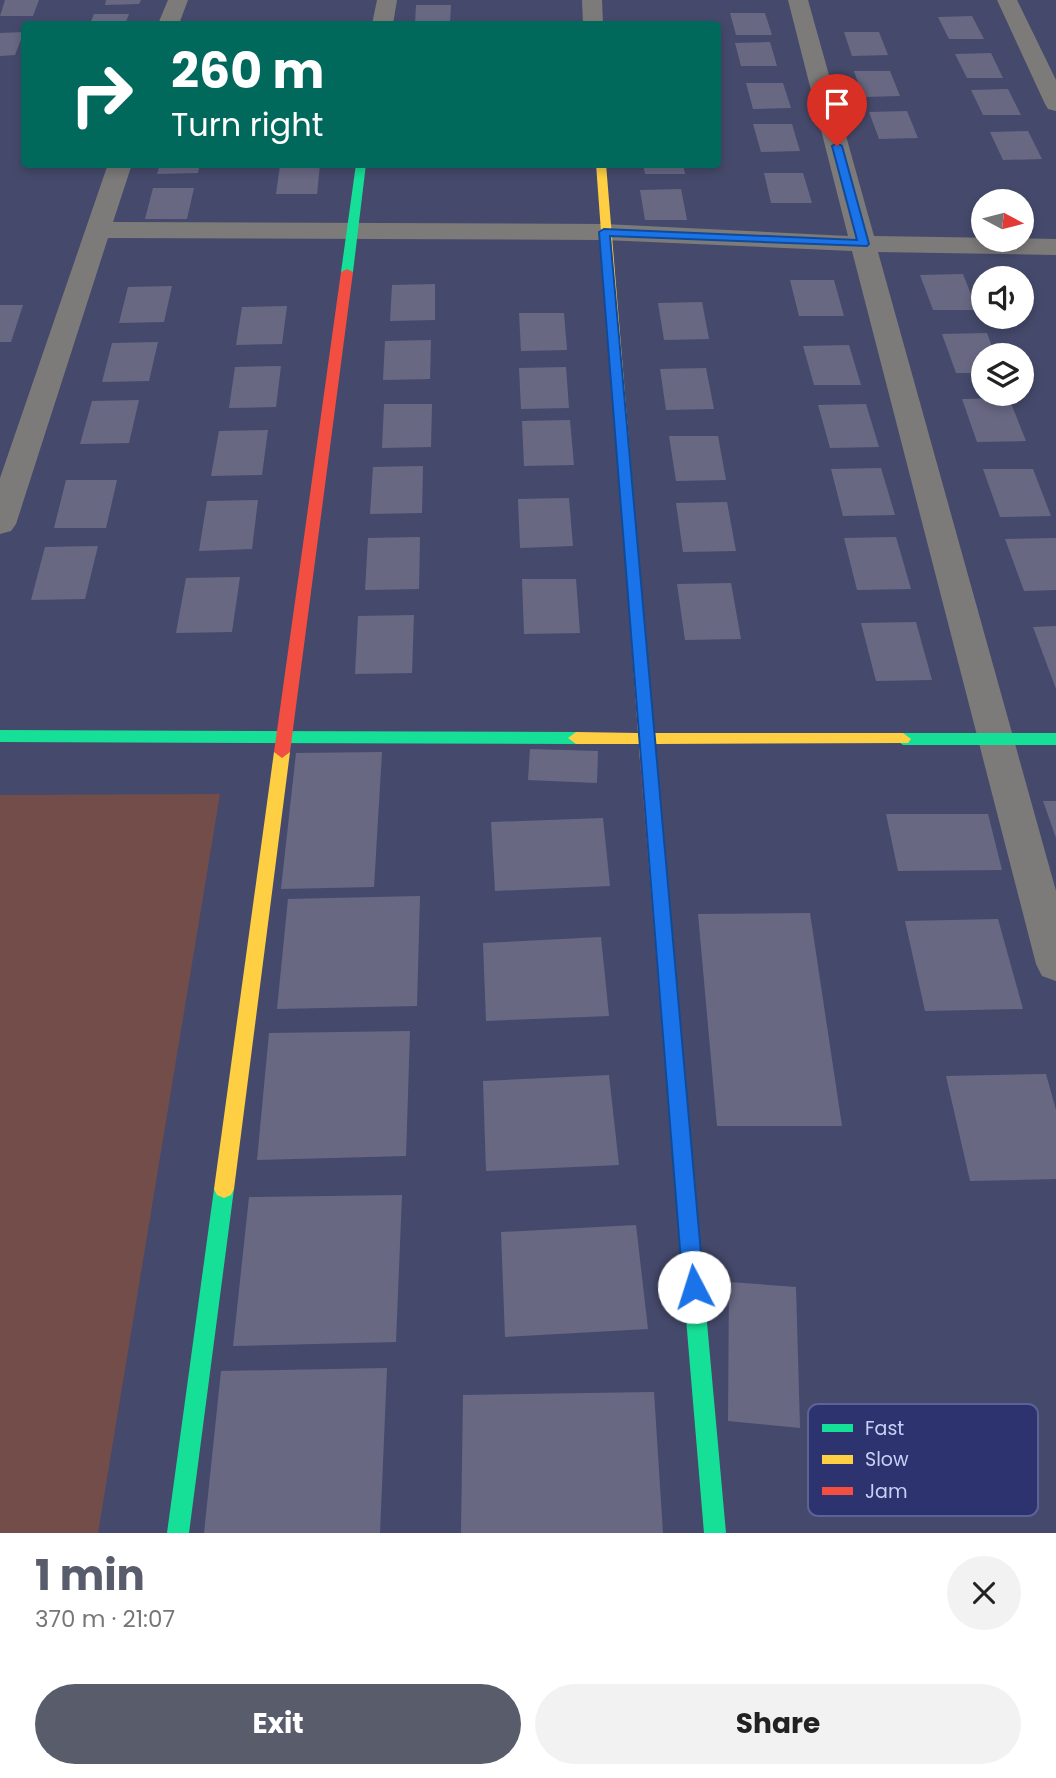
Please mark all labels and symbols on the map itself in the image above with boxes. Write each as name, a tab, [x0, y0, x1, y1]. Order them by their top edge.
pin	[807, 74, 867, 146]
north arrow	[971, 189, 1034, 252]
position arrow	[657, 1250, 731, 1324]
legend	[808, 1404, 1038, 1516]
text: Fast	[865, 1415, 904, 1442]
text: Slow	[865, 1446, 909, 1473]
text: Jam	[865, 1478, 907, 1505]

